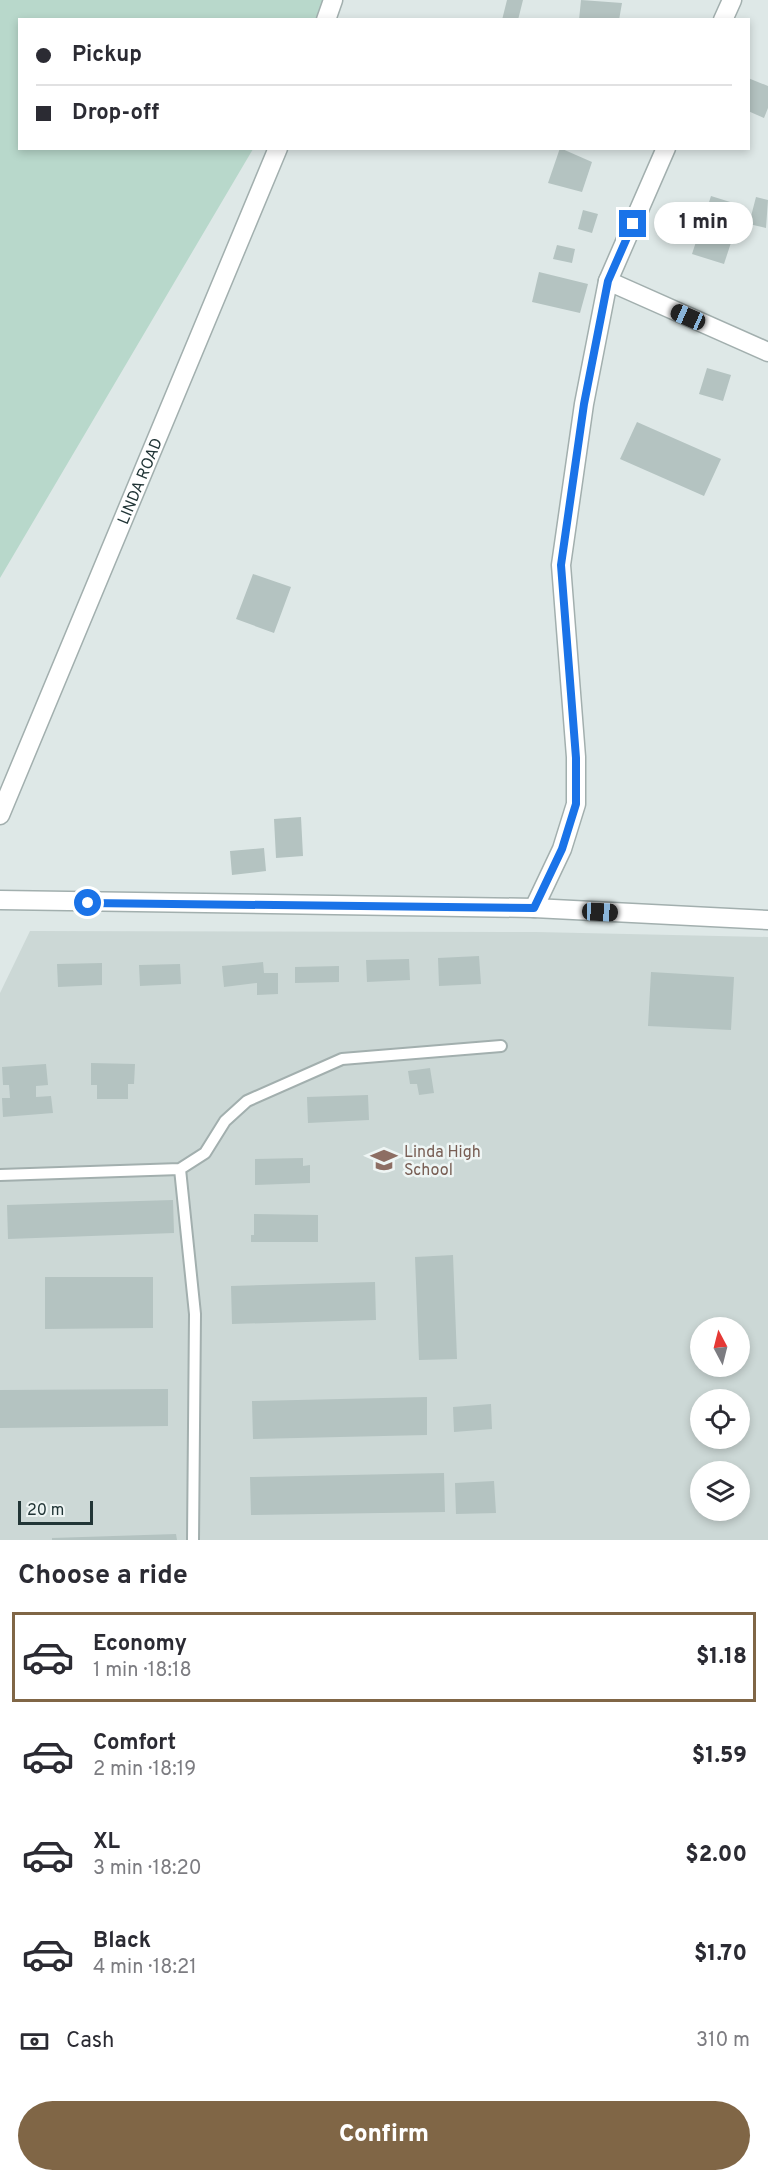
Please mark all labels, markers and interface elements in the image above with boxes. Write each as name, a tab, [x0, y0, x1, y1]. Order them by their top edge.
text: Pickup	[72, 42, 142, 69]
text: Drop-off	[72, 100, 159, 127]
callout: 1 min	[654, 203, 753, 245]
route end	[619, 210, 646, 237]
text: 1 min	[679, 210, 728, 236]
car	[668, 301, 708, 333]
street label: LINDA ROAD	[114, 435, 168, 528]
route start	[74, 889, 101, 916]
car	[582, 902, 618, 922]
place label: Linda High School	[404, 1143, 481, 1181]
school or university icon: Linda High School	[369, 1145, 399, 1175]
north arrow	[690, 1317, 750, 1377]
map controls	[690, 1317, 750, 1521]
button: locate	[690, 1389, 750, 1449]
button: layers	[690, 1461, 750, 1521]
scale bar	[18, 1498, 93, 1526]
text: 20 m	[27, 1501, 64, 1521]
text: Choose a ride	[18, 1559, 188, 1593]
icon: car	[21, 1630, 75, 1684]
text: Economy	[93, 1631, 187, 1658]
text: $1.18	[696, 1644, 747, 1671]
text: 1 min · 18:18	[93, 1658, 192, 1684]
icon: car	[21, 1729, 75, 1783]
text: Comfort	[93, 1730, 176, 1757]
text: $1.59	[692, 1743, 747, 1770]
text: 2 min · 18:19	[93, 1757, 196, 1783]
icon: car	[21, 1828, 75, 1882]
text: XL	[93, 1829, 120, 1856]
text: $2.00	[685, 1842, 747, 1869]
text: 3 min · 18:20	[93, 1856, 202, 1882]
icon: car	[21, 1927, 75, 1981]
text: Black	[93, 1928, 151, 1955]
text: $1.70	[694, 1941, 747, 1968]
text: 4 min · 18:21	[93, 1955, 197, 1981]
icon: cash	[18, 2025, 51, 2058]
text: Cash	[66, 2028, 115, 2055]
text: 310 m	[696, 2028, 750, 2054]
button: Confirm	[18, 2101, 750, 2170]

